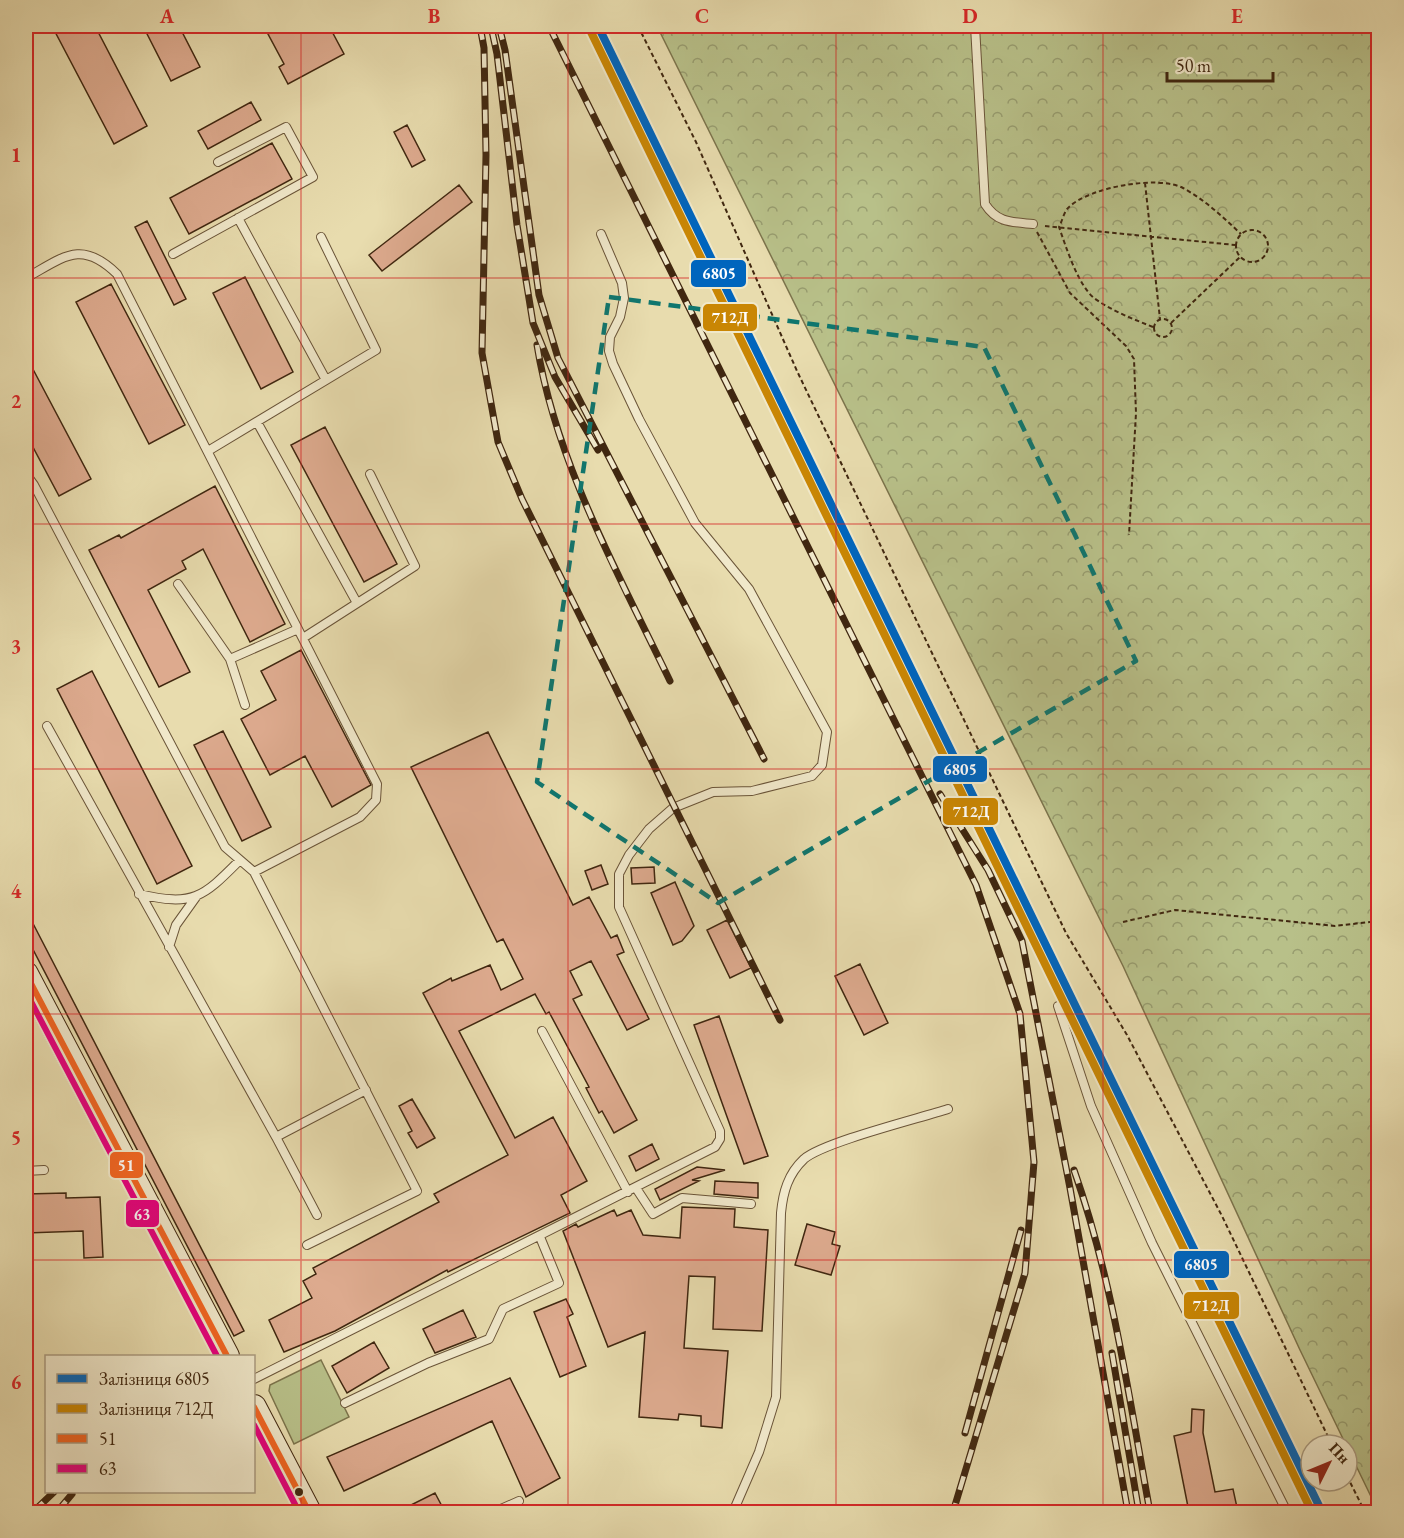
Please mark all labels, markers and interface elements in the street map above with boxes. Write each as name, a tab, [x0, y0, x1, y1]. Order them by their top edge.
text: A	[159, 3, 175, 29]
text: B	[428, 3, 440, 29]
text: C	[695, 3, 709, 29]
text: D	[962, 3, 978, 29]
text: E	[1231, 3, 1243, 29]
scale bar	[1167, 45, 1274, 83]
text: 50 m	[1176, 54, 1211, 77]
text: 1	[11, 142, 21, 168]
line badge: 6805	[690, 259, 747, 288]
text: 6805	[702, 263, 736, 284]
line badge: 712Д	[702, 303, 758, 332]
text: 712Д	[712, 307, 749, 328]
text: 2	[11, 388, 22, 414]
text: 3	[11, 633, 21, 659]
line badge: 6805	[932, 755, 988, 783]
text: 6805	[943, 759, 977, 780]
line badge: 712Д	[942, 797, 999, 826]
text: 712Д	[953, 801, 990, 822]
text: 4	[11, 878, 22, 904]
text: 5	[11, 1124, 21, 1150]
line badge: 51	[109, 1151, 144, 1179]
text: 51	[118, 1155, 134, 1176]
line badge: 63	[125, 1199, 160, 1228]
text: 63	[134, 1204, 150, 1225]
line badge: 6805	[1173, 1250, 1230, 1279]
text: 6805	[1184, 1254, 1218, 1275]
line badge: 712Д	[1183, 1291, 1240, 1320]
text: 712Д	[1193, 1295, 1230, 1316]
legend	[45, 1355, 255, 1493]
text: Залізниця 6805	[99, 1367, 210, 1390]
text: 6	[11, 1369, 22, 1395]
text: Залізниця 712Д	[99, 1397, 214, 1420]
text: 51	[99, 1427, 116, 1450]
north arrow	[1299, 1433, 1359, 1493]
text: Пн	[1324, 1438, 1355, 1468]
text: 63	[99, 1457, 116, 1480]
unlabelled marker	[293, 1486, 305, 1498]

